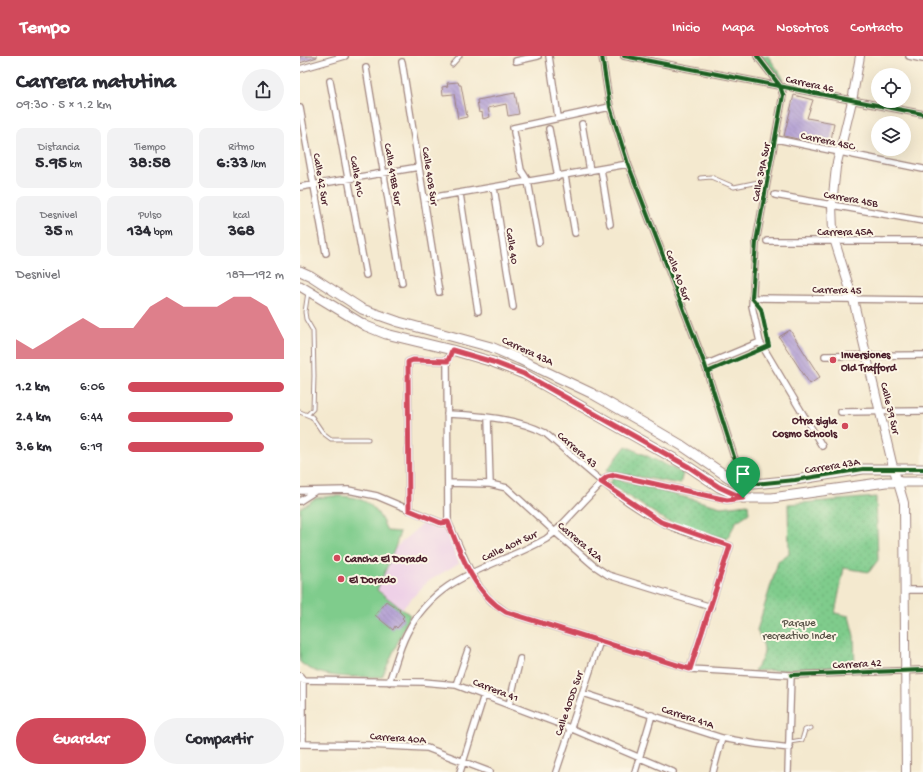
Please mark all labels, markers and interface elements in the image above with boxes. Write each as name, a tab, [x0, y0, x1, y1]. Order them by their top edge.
text: Tempo	[20, 17, 70, 40]
text: Inicio	[672, 20, 700, 37]
text: Mapa	[722, 20, 754, 37]
text: Nosotros	[776, 20, 828, 37]
text: Contacto	[850, 20, 903, 37]
map controls	[871, 68, 911, 156]
button: locate	[871, 68, 911, 108]
button: share	[242, 69, 284, 111]
text: Carrera matutina	[16, 70, 176, 96]
street label: Carrera 46	[784, 74, 835, 96]
text: 09:30 · 5 × 1.2 km	[16, 98, 111, 113]
button: layers	[871, 116, 911, 156]
street label: Carrera 45C	[799, 130, 857, 154]
street label: Calle 39A Sur	[750, 141, 774, 203]
text: Distancia	[38, 142, 80, 154]
text: Tiempo	[134, 142, 166, 154]
text: Ritmo	[228, 142, 254, 154]
street label: Calle 41BB Sur	[381, 142, 404, 207]
street label: Calle 40B Sur	[418, 146, 440, 207]
street label: Calle 42 Sur	[310, 152, 331, 207]
text: 5.95	[35, 154, 67, 174]
text: 38:58	[129, 154, 171, 174]
text: 6:33	[217, 154, 248, 174]
street label: Calle 41C	[347, 155, 366, 198]
text: km	[67, 159, 82, 171]
text: /km	[248, 159, 266, 171]
street label: Carrera 45B	[823, 189, 879, 211]
text: Desnivel	[40, 210, 77, 222]
text: Pulso	[138, 210, 162, 222]
text: kcal	[233, 210, 250, 222]
text: 35	[45, 222, 62, 242]
text: 134	[127, 222, 151, 242]
text: 368	[228, 222, 255, 242]
text: m	[62, 227, 73, 239]
text: bpm	[151, 227, 173, 239]
street label: Calle 40	[502, 227, 520, 265]
street label: Carrera 45A	[817, 227, 873, 239]
street label: Calle 40 Sur	[662, 249, 693, 304]
text: Desnivel	[16, 268, 60, 283]
text: 187–192 m	[226, 268, 284, 283]
street label: Carrera 45	[812, 285, 862, 297]
street label: Carrera 43A	[499, 335, 555, 369]
place label: Inversiones Old Trafford	[841, 350, 898, 375]
marker: Inversiones Old Trafford	[828, 355, 838, 365]
text: 1.2 km	[16, 380, 50, 395]
text: 6:06	[80, 380, 105, 395]
street label: Calle 39 Sur	[877, 381, 902, 437]
text: 2.4 km	[16, 410, 51, 425]
text: 6:44	[80, 410, 103, 425]
place label: Otra sigla Cosmo Schools	[772, 415, 838, 441]
marker: Otra sigla Cosmo Schools	[840, 421, 850, 431]
street label: Carrera 43	[554, 430, 599, 471]
text: 3.6 km	[16, 440, 52, 455]
text: 6:19	[80, 440, 102, 455]
pin	[726, 457, 760, 498]
street label: Carrera 43A	[804, 457, 861, 477]
icon: arrive	[732, 463, 754, 485]
street label: Carrera 42A	[555, 520, 605, 565]
street label: Calle 40H Sur	[480, 528, 540, 565]
marker: Cancha El Dorado	[332, 553, 342, 563]
place label: Cancha El Dorado	[344, 554, 428, 566]
marker: El Dorado	[336, 574, 346, 584]
place label: El Dorado	[348, 575, 396, 587]
park label: Parque recreativo Inder	[763, 618, 837, 643]
street label: Carrera 42	[832, 658, 882, 672]
street label: Calle 40DD Sur	[553, 669, 587, 738]
street label: Carrera 41	[471, 677, 520, 705]
street label: Carrera 41A	[660, 704, 716, 732]
button: Guardar	[16, 718, 146, 764]
button: Compartir	[154, 718, 284, 764]
street label: Carrera 40A	[369, 731, 427, 747]

